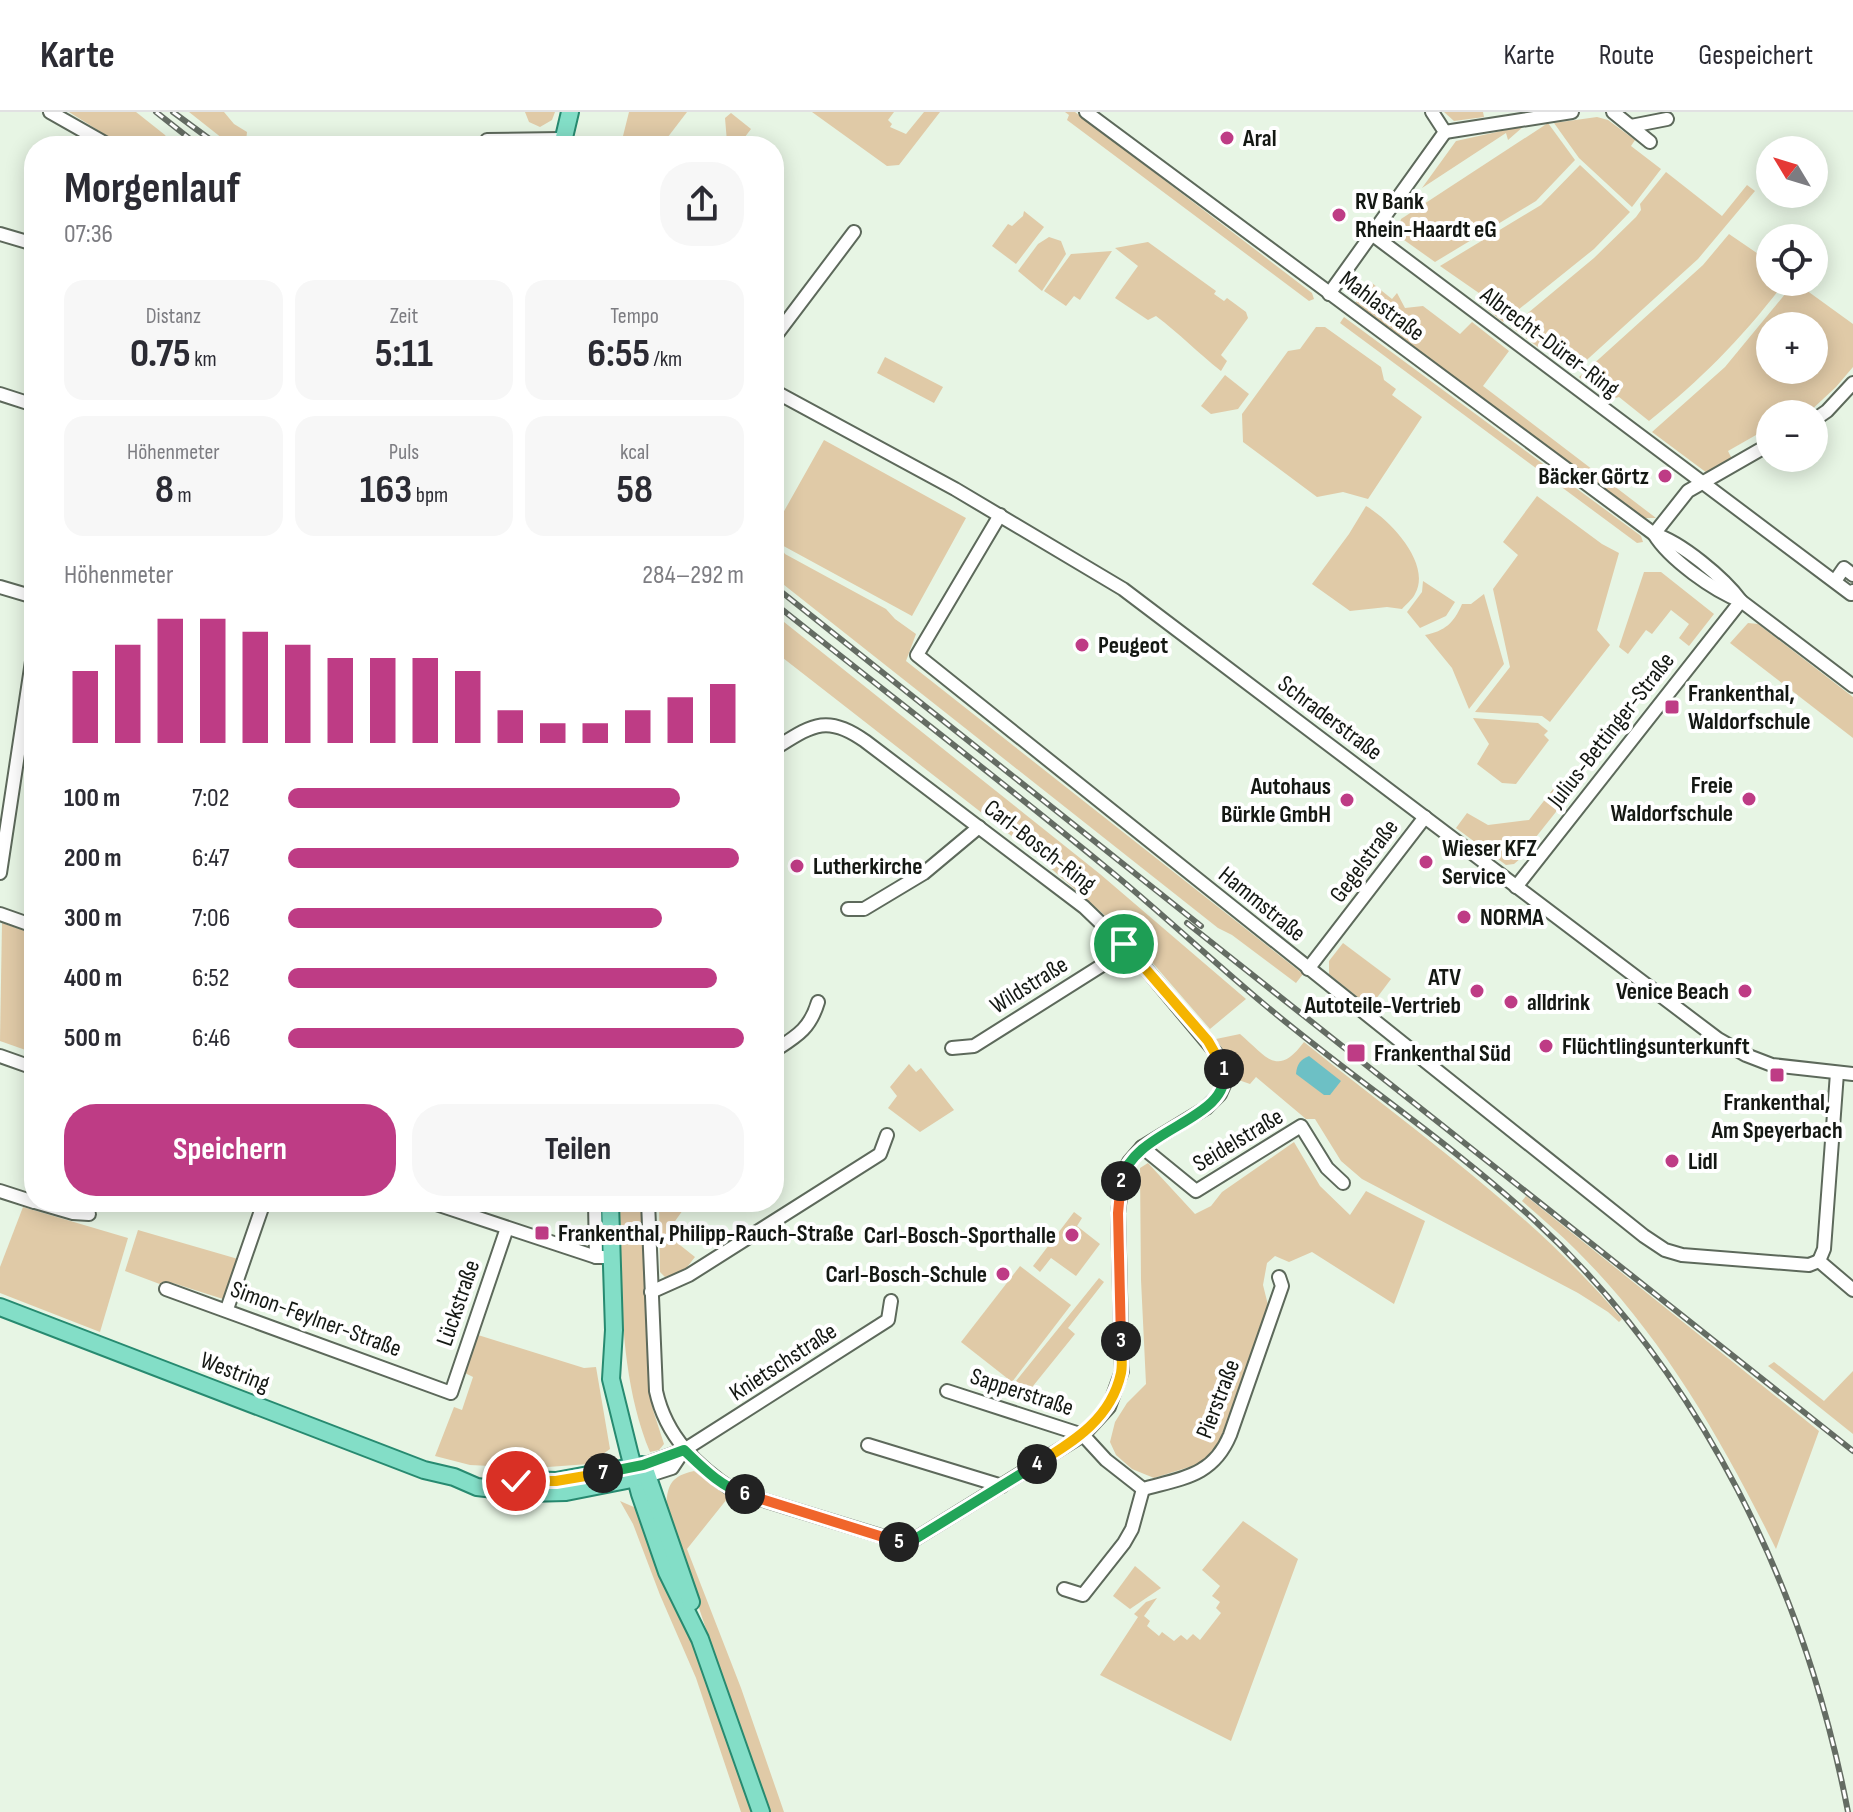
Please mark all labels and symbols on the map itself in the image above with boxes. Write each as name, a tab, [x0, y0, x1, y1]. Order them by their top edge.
place label: Aral	[1242, 124, 1277, 153]
marker: Aral	[1218, 129, 1236, 147]
north arrow	[1756, 136, 1828, 208]
place label: RV Bank Rhein-Haardt eG	[1355, 187, 1497, 244]
marker: RV Bank Rhein-Haardt eG	[1330, 206, 1348, 224]
street label: Mahlastraße	[1334, 265, 1430, 347]
street label: Albrecht-Dürer-Ring	[1474, 280, 1625, 404]
place label: Bäcker Görtz	[1538, 462, 1649, 491]
marker: Bäcker Görtz	[1656, 467, 1674, 485]
place label: Peugeot	[1098, 631, 1168, 660]
marker: Peugeot	[1073, 636, 1091, 654]
street label: Julius-Bettinger-Straße	[1541, 647, 1681, 814]
street label: Schraderstraße	[1272, 669, 1388, 767]
place label: Frankenthal, Waldorfschule	[1688, 679, 1811, 736]
marker: Frankenthal, Waldorfschule	[1663, 698, 1681, 716]
place label: Freie Waldorfschule	[1610, 771, 1733, 828]
place label: Autohaus Bürkle GmbH	[1221, 772, 1331, 829]
marker: Freie Waldorfschule	[1740, 790, 1758, 808]
marker: Autohaus Bürkle GmbH	[1338, 791, 1356, 809]
street label: Carl-Bosch-Ring	[978, 793, 1102, 899]
street label: Gegelstraße	[1323, 814, 1405, 908]
place label: Wieser KFZ Service	[1442, 834, 1537, 891]
place label: Lutherkirche	[813, 852, 922, 881]
marker: Wieser KFZ Service	[1417, 853, 1435, 871]
marker: Lutherkirche	[788, 857, 806, 875]
street label: Hammstraße	[1213, 860, 1311, 948]
place label: NORMA	[1480, 903, 1544, 932]
marker: NORMA	[1455, 908, 1473, 926]
pin	[1090, 910, 1158, 978]
street label: Wildstraße	[985, 950, 1073, 1020]
place label: ATV Autoteile-Vertrieb	[1303, 963, 1461, 1020]
place label: Venice Beach	[1616, 977, 1729, 1006]
marker: ATV Autoteile-Vertrieb	[1468, 982, 1486, 1000]
marker: Venice Beach	[1736, 982, 1754, 1000]
place label: alldrink	[1527, 988, 1590, 1017]
marker: alldrink	[1502, 993, 1520, 1011]
place label: Flüchtlingsunterkunft	[1562, 1032, 1750, 1061]
marker: Flüchtlingsunterkunft	[1537, 1037, 1555, 1055]
place label: Frankenthal Süd	[1374, 1039, 1511, 1068]
marker: Frankenthal Süd	[1345, 1042, 1367, 1064]
pin: 1	[1204, 1049, 1244, 1089]
marker: Frankenthal, Am Speyerbach	[1768, 1066, 1786, 1084]
place label: Frankenthal, Am Speyerbach	[1710, 1088, 1843, 1145]
street label: Seidelstraße	[1188, 1102, 1288, 1178]
place label: Lidl	[1688, 1147, 1718, 1176]
marker: Lidl	[1663, 1152, 1681, 1170]
pin: 2	[1101, 1161, 1141, 1201]
place label: Frankenthal, Philipp-Rauch-Straße	[558, 1219, 854, 1248]
place label: Carl-Bosch-Sporthalle	[864, 1221, 1056, 1250]
marker: Frankenthal, Philipp-Rauch-Straße	[533, 1224, 551, 1242]
marker: Carl-Bosch-Sporthalle	[1063, 1226, 1081, 1244]
street label: Lückstraße	[430, 1256, 486, 1350]
place label: Carl-Bosch-Schule	[825, 1260, 987, 1289]
marker: Carl-Bosch-Schule	[994, 1265, 1012, 1283]
street label: Simon-Feylner-Straße	[227, 1275, 405, 1363]
street label: Knietschstraße	[724, 1317, 842, 1407]
pin: 3	[1101, 1321, 1141, 1361]
street label: Westring	[196, 1346, 274, 1398]
street label: Pierstraße	[1190, 1355, 1246, 1443]
street label: Sapperstraße	[967, 1362, 1077, 1422]
pin: 4	[1017, 1444, 1057, 1484]
pin	[482, 1447, 550, 1515]
pin: 7	[583, 1453, 623, 1493]
pin: 6	[725, 1474, 765, 1514]
pin: 5	[879, 1522, 919, 1562]

